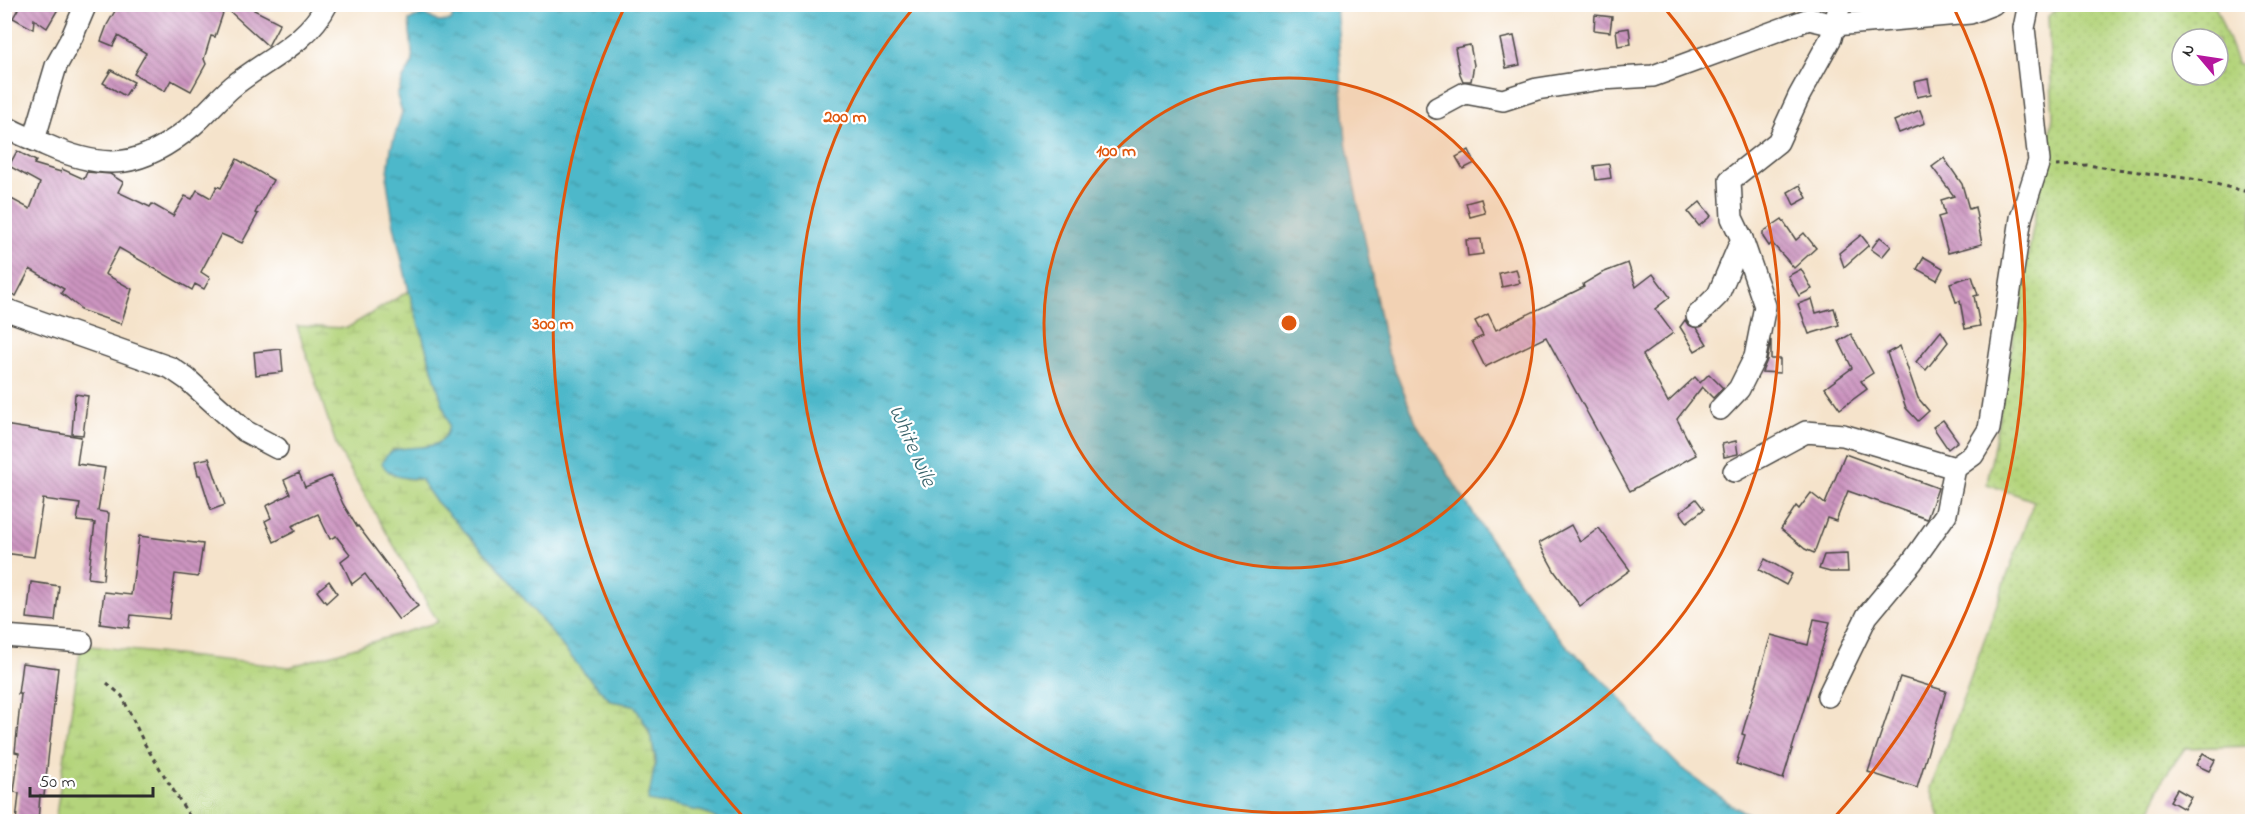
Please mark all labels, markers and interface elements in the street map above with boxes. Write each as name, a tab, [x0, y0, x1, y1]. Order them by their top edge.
north arrow	[2170, 27, 2230, 87]
text: N	[2176, 40, 2202, 61]
text: 200 m	[823, 105, 867, 131]
text: 100 m	[1096, 139, 1136, 165]
text: 300 m	[531, 312, 574, 338]
centre of rings	[1279, 313, 1299, 333]
water label: White Nile	[879, 400, 944, 493]
scale bar	[30, 760, 153, 798]
text: 50 m	[39, 770, 76, 796]

